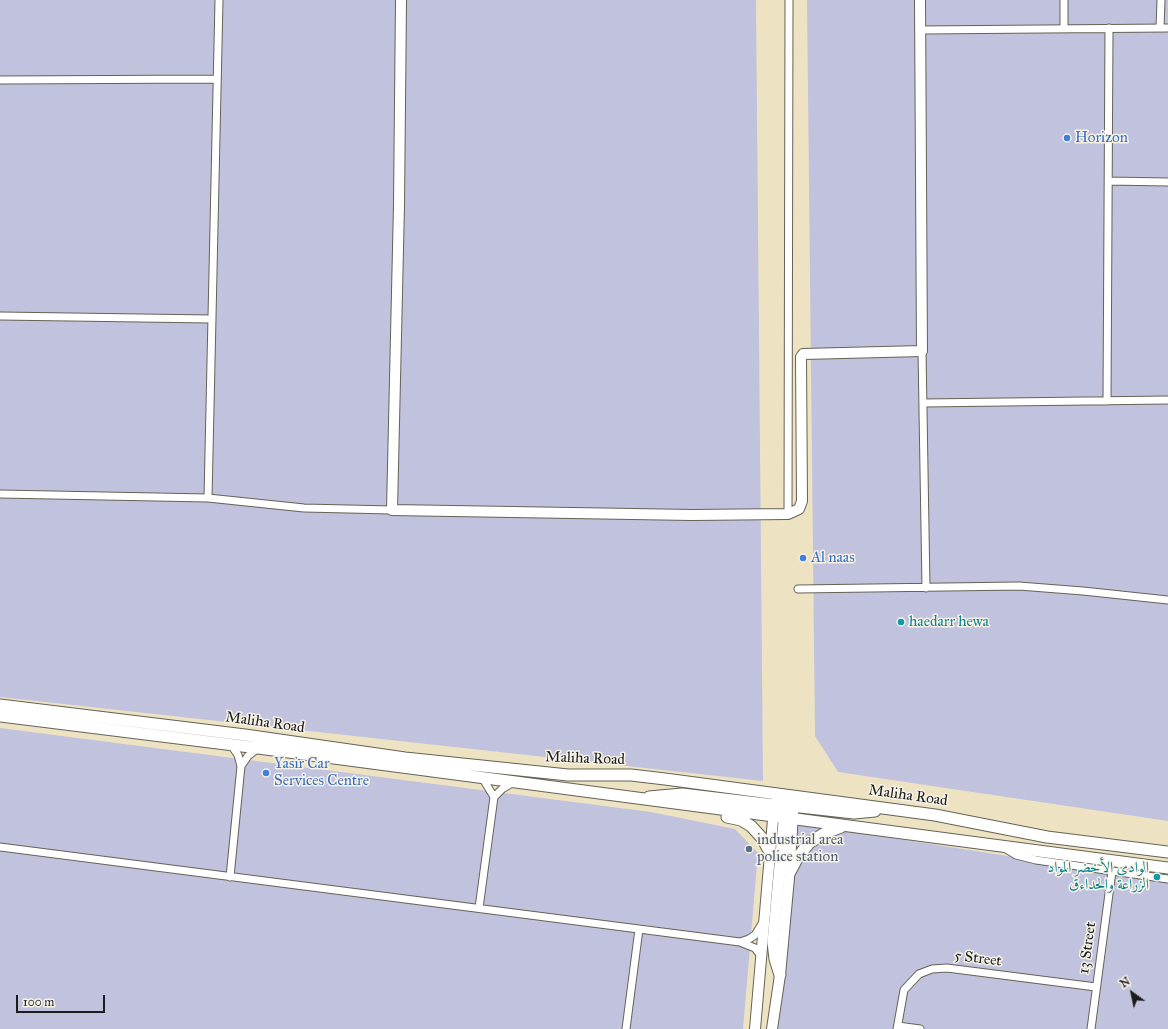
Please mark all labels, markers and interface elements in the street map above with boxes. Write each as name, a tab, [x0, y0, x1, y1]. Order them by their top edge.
place label: Horizon	[1075, 129, 1128, 147]
marker: Horizon	[1062, 133, 1072, 143]
place label: Al naas	[811, 549, 855, 567]
marker: Al naas	[798, 553, 808, 563]
place label: haedarr hewa	[909, 613, 989, 631]
marker: haedarr hewa	[896, 617, 906, 627]
street label: Maliha Road	[224, 709, 306, 737]
street label: Maliha Road	[545, 749, 625, 769]
place label: Yasir Car Services Centre	[274, 755, 369, 790]
marker: Yasir Car Services Centre	[261, 768, 271, 778]
street label: Maliha Road	[867, 782, 949, 810]
place label: industrial area police station	[757, 831, 843, 866]
marker: industrial area police station	[744, 844, 754, 854]
place label: الوادى الأخضر المواد الزراعة والحداءق	[1048, 859, 1149, 894]
marker: الوادى الأخضر المواد الزراعة والحداءق	[1152, 872, 1162, 882]
street label: 13 Street	[1075, 921, 1101, 975]
street label: 5 Street	[953, 947, 1003, 971]
north arrow	[1112, 973, 1152, 1013]
text: N	[1118, 975, 1133, 991]
scale bar	[18, 987, 107, 1013]
text: 100 m	[23, 995, 54, 1009]

